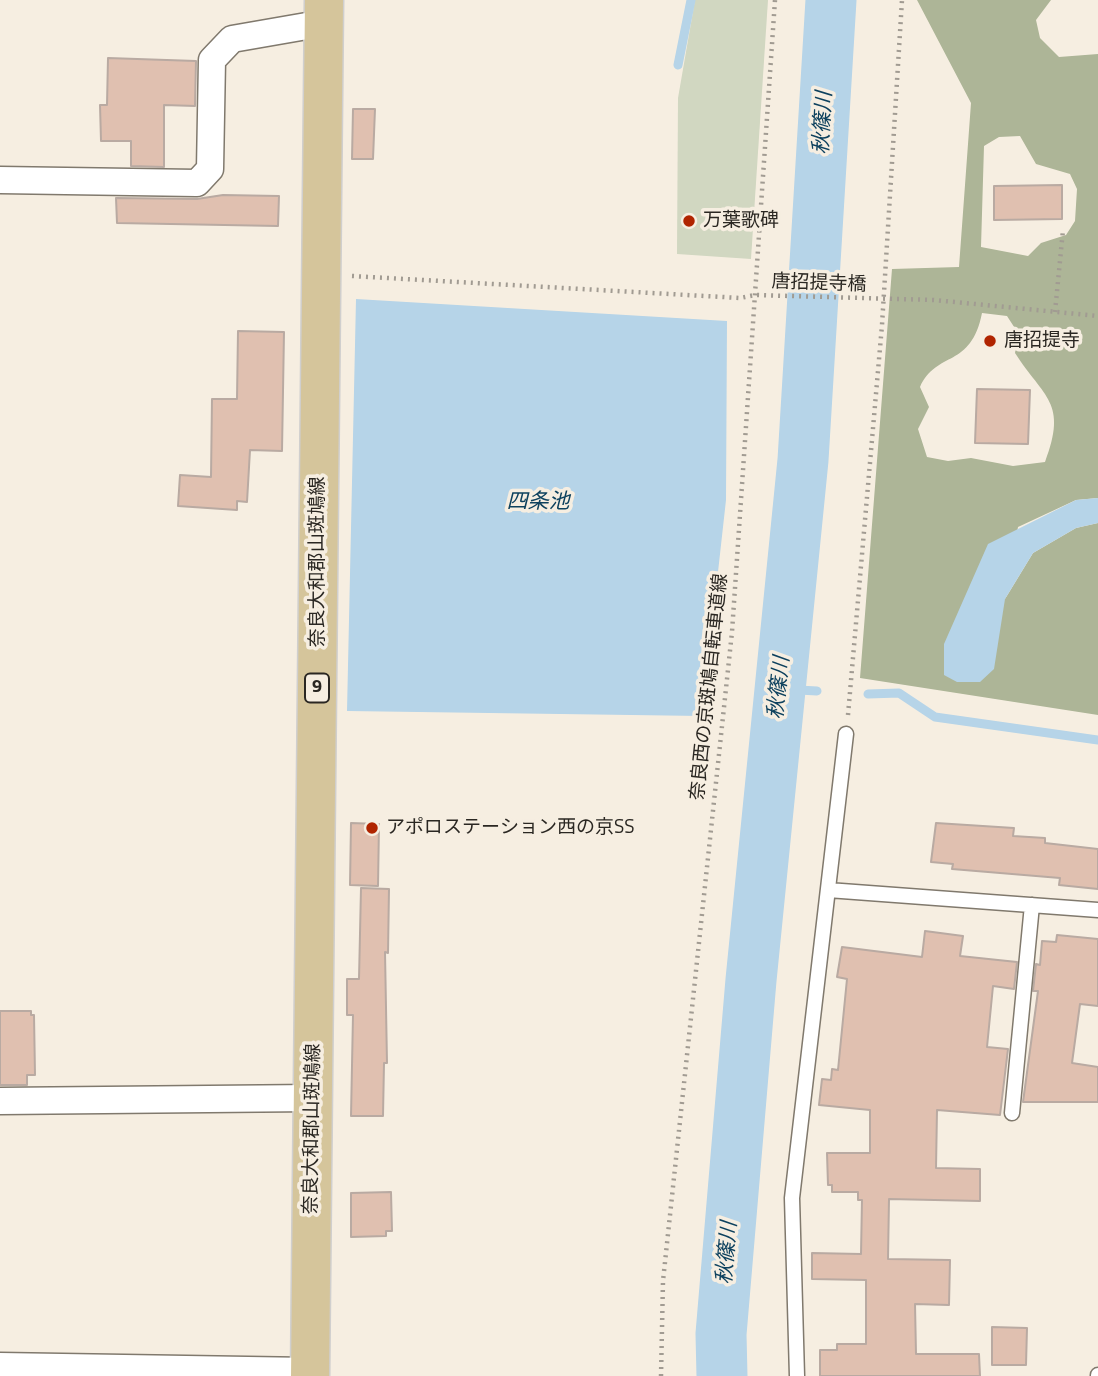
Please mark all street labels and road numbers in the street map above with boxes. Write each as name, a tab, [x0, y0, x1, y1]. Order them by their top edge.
street label: 唐招提寺橋	[771, 271, 867, 297]
street label: 奈良大和郡山斑鳩線	[307, 477, 329, 647]
street label: 奈良西の京斑鳩自転車道線	[687, 572, 733, 802]
road number: 9	[305, 674, 329, 702]
street label: 奈良大和郡山斑鳩線	[300, 1043, 326, 1215]

